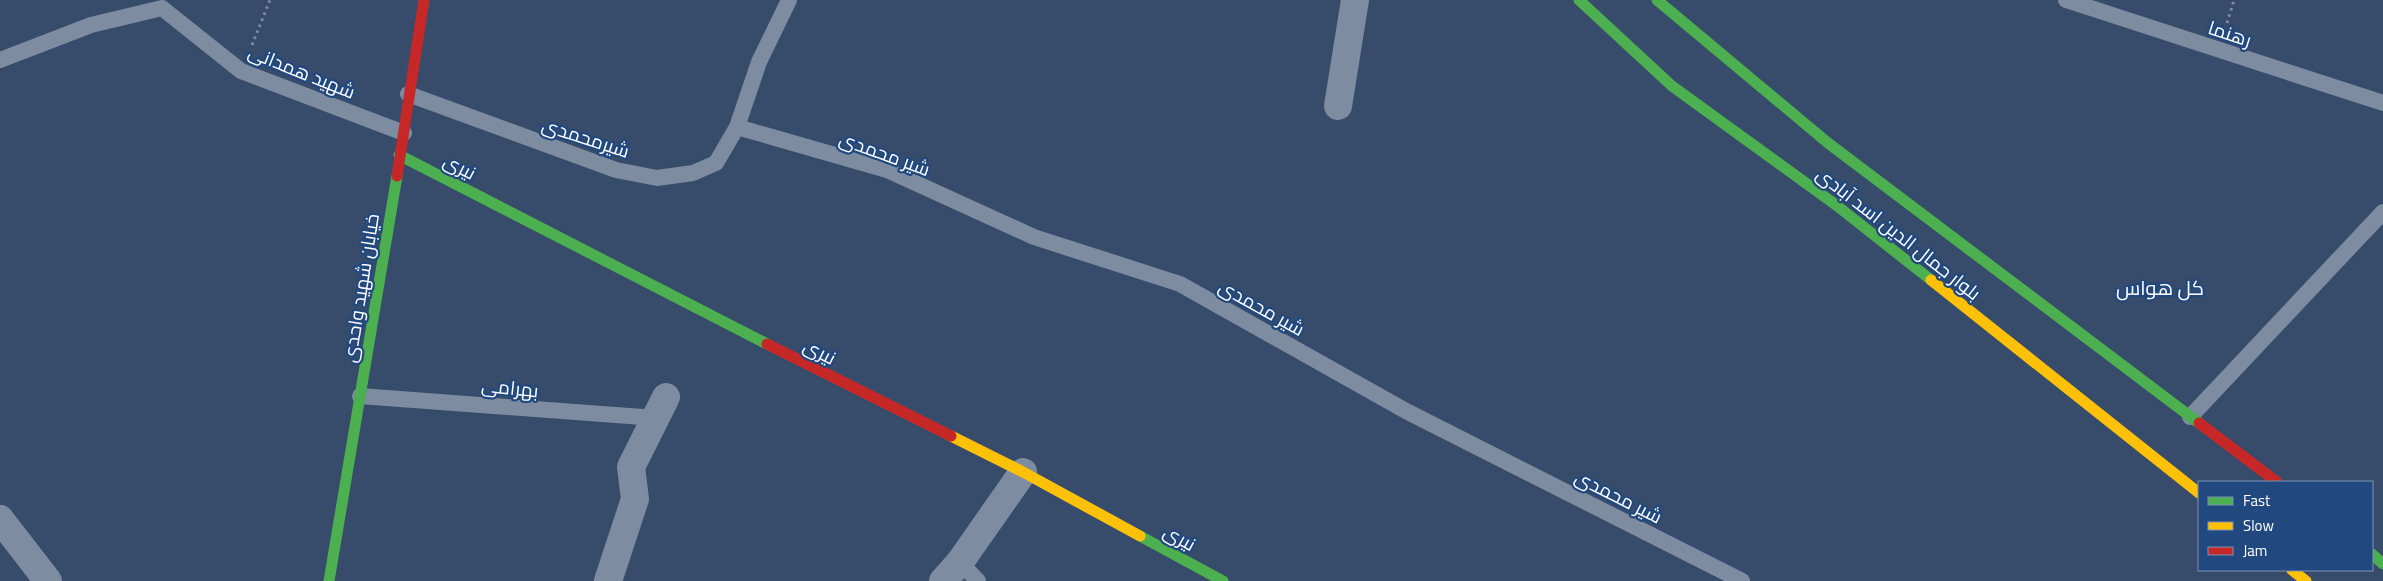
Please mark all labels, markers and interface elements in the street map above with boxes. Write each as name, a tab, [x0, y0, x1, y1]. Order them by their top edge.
street label: رهنما	[2205, 12, 2255, 54]
street label: شهید همدانی	[244, 36, 360, 106]
street label: شیرمحمدی	[538, 109, 634, 165]
street label: شیر محمدی	[835, 123, 935, 183]
street label: نیری	[439, 146, 481, 186]
street label: بلوار جمال الدین اسد آبادی	[1810, 159, 1988, 307]
street label: خیابان شهید واحدی	[334, 211, 386, 365]
street label: شیر محمدی	[1213, 271, 1311, 343]
district label: کل هواس	[2116, 272, 2204, 303]
street label: نیری	[799, 331, 841, 371]
street label: بهرامی	[480, 370, 540, 404]
street label: شیر محمدی	[1570, 462, 1668, 530]
legend	[2198, 481, 2373, 571]
text: Fast	[2243, 489, 2271, 512]
text: Slow	[2243, 514, 2274, 537]
street label: نیری	[1158, 516, 1202, 558]
text: Jam	[2243, 539, 2267, 562]

